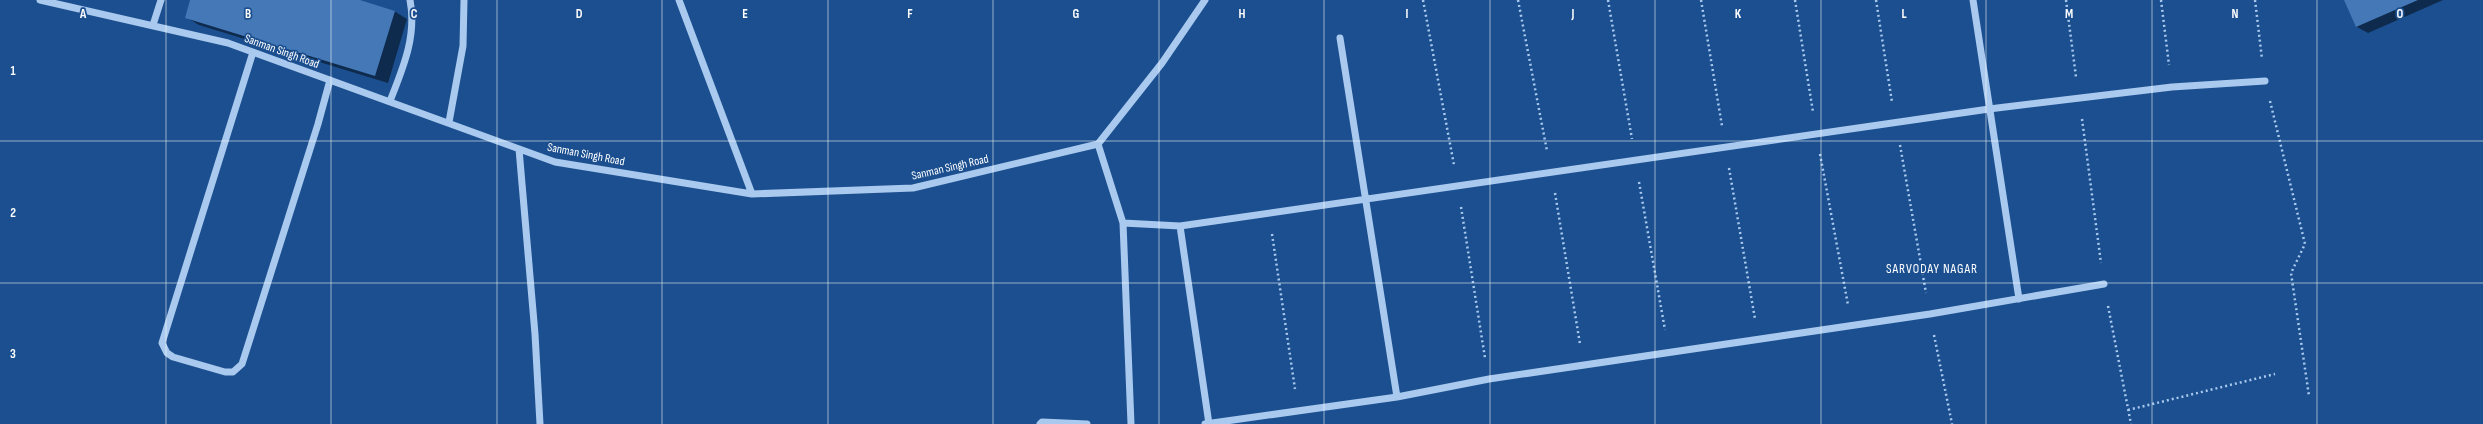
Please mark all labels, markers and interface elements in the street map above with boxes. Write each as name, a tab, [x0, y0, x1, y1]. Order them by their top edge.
text: A	[79, 6, 87, 22]
text: B	[245, 6, 251, 22]
text: C	[411, 6, 418, 22]
text: D	[576, 6, 583, 22]
text: E	[742, 6, 748, 22]
text: F	[907, 6, 913, 22]
text: G	[1073, 6, 1080, 22]
text: H	[1239, 6, 1246, 22]
text: I	[1406, 6, 1409, 22]
text: J	[1571, 6, 1575, 22]
text: K	[1735, 6, 1742, 22]
text: L	[1901, 6, 1907, 22]
text: M	[2065, 6, 2073, 22]
text: N	[2232, 6, 2239, 22]
text: O	[2397, 6, 2404, 22]
street label: Sanman Singh Road	[242, 31, 321, 72]
text: 1	[10, 63, 16, 79]
street label: Sanman Singh Road	[546, 140, 626, 169]
street label: Sanman Singh Road	[910, 151, 990, 184]
text: 2	[10, 205, 16, 221]
district label: SARVODAY NAGAR	[1886, 261, 1978, 277]
text: 3	[10, 346, 16, 362]

